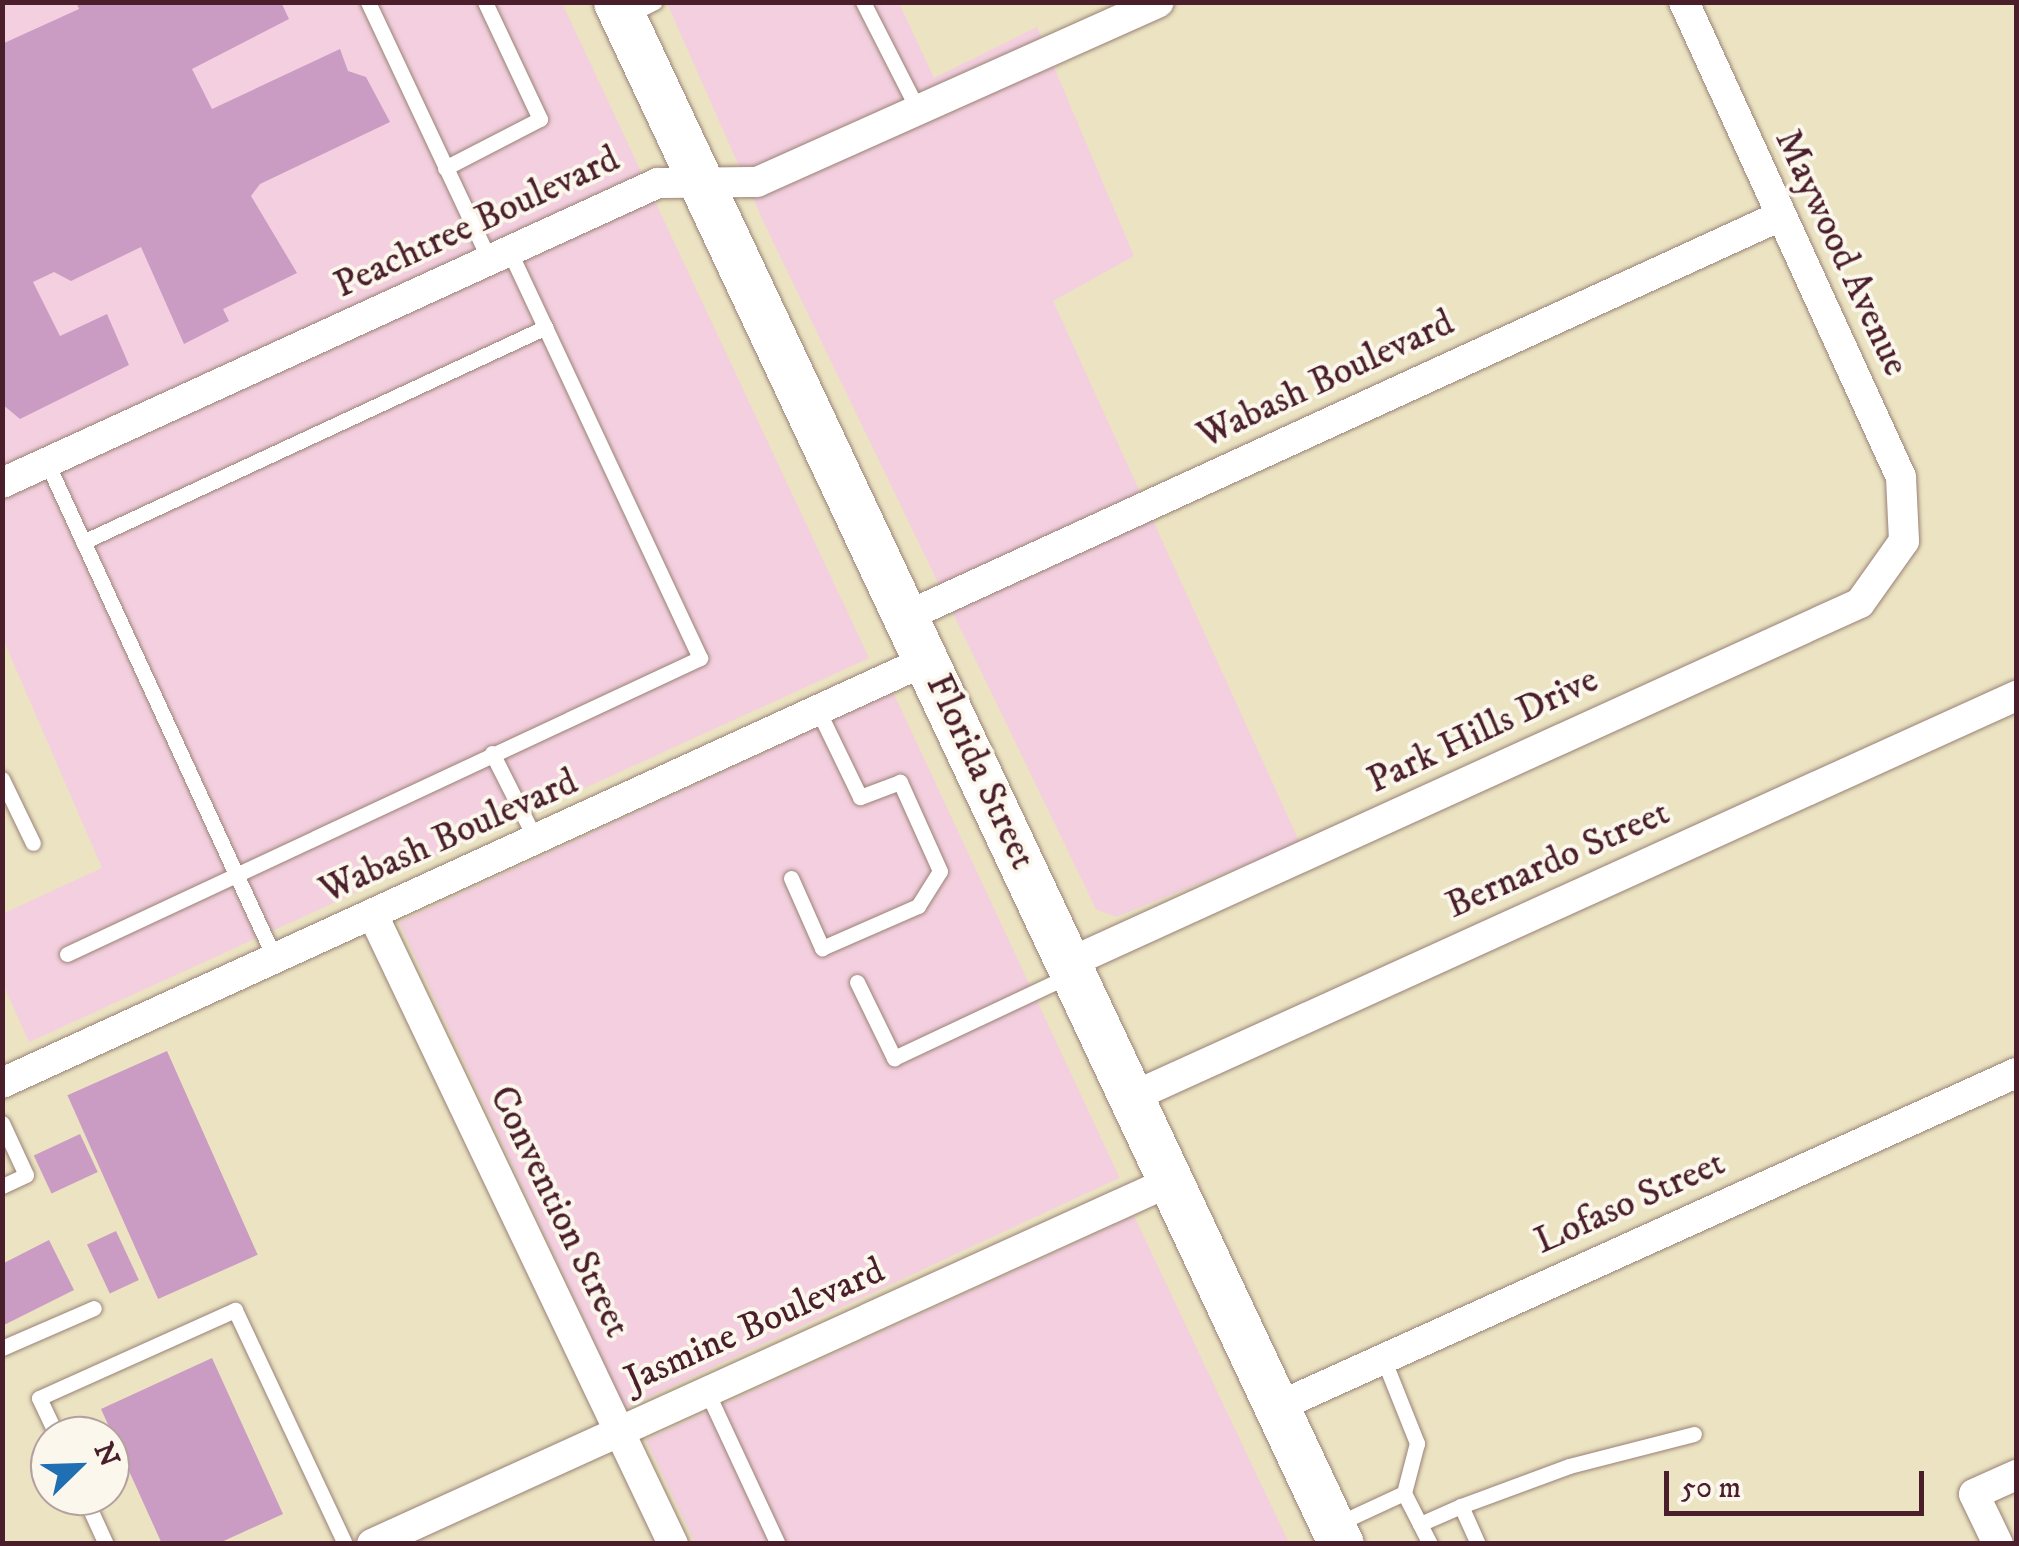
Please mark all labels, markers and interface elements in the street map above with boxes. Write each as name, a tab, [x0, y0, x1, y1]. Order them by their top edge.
street label: Maywood Avenue	[1764, 123, 1918, 383]
street label: Peachtree Boulevard	[327, 137, 627, 309]
street label: Wabash Boulevard	[1191, 301, 1461, 459]
street label: Park Hills Drive	[1360, 658, 1606, 804]
street label: Florida Street	[915, 667, 1045, 877]
street label: Wabash Boulevard	[313, 760, 585, 914]
street label: Bernardo Street	[1439, 790, 1677, 930]
street label: Convention Street	[479, 1079, 639, 1345]
street label: Lofaso Street	[1528, 1141, 1732, 1265]
street label: Jasmine Boulevard	[618, 1248, 892, 1404]
north arrow	[30, 1416, 130, 1516]
text: N	[86, 1437, 127, 1472]
scale bar	[1669, 1451, 1929, 1513]
text: 50 m	[1681, 1470, 1741, 1507]

